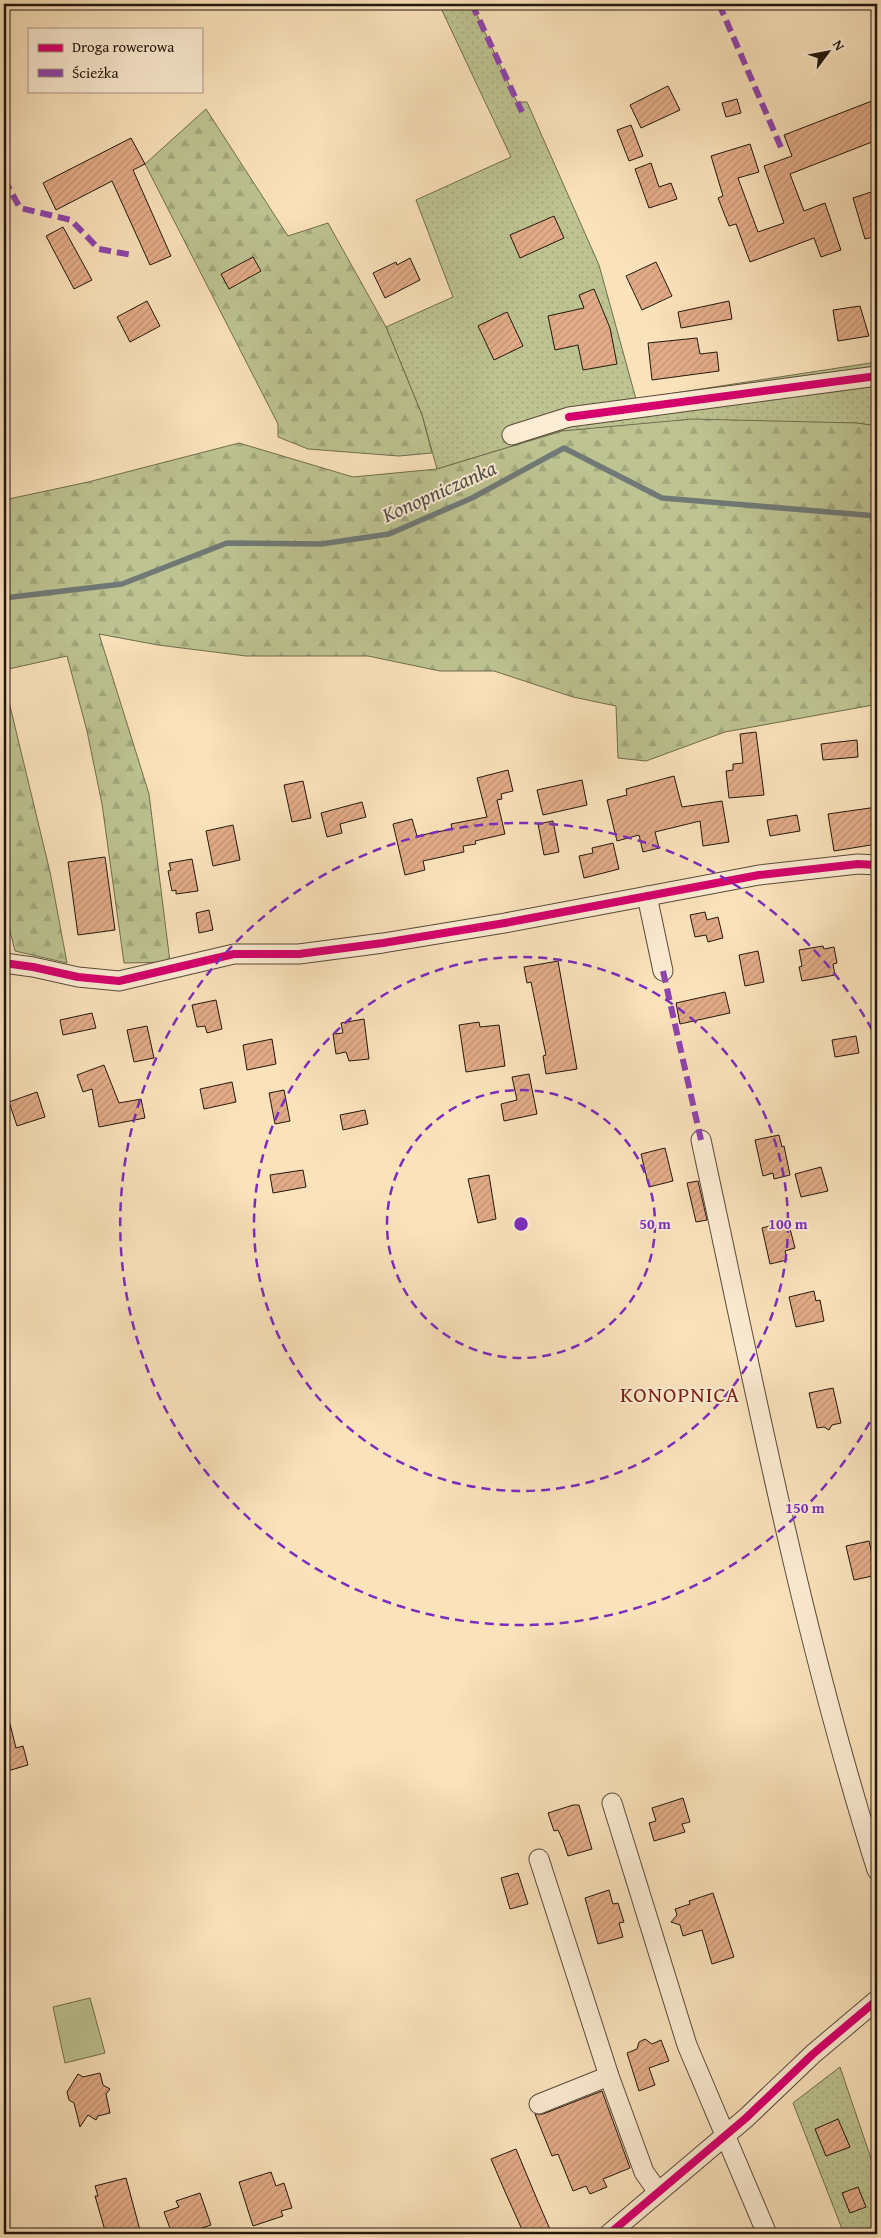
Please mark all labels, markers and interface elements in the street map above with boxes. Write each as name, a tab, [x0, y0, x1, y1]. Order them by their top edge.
legend	[28, 28, 202, 92]
north arrow	[804, 28, 854, 78]
text: Droga rowerowa	[72, 36, 174, 57]
text: N	[828, 36, 850, 55]
text: Ścieżka	[72, 62, 119, 83]
water label: Konopniczanka	[376, 452, 501, 530]
text: 50 m	[639, 1213, 671, 1234]
text: 100 m	[768, 1213, 808, 1234]
centre of rings	[512, 1215, 530, 1233]
district label: KONOPNICA	[620, 1378, 740, 1410]
text: 150 m	[785, 1497, 825, 1518]

